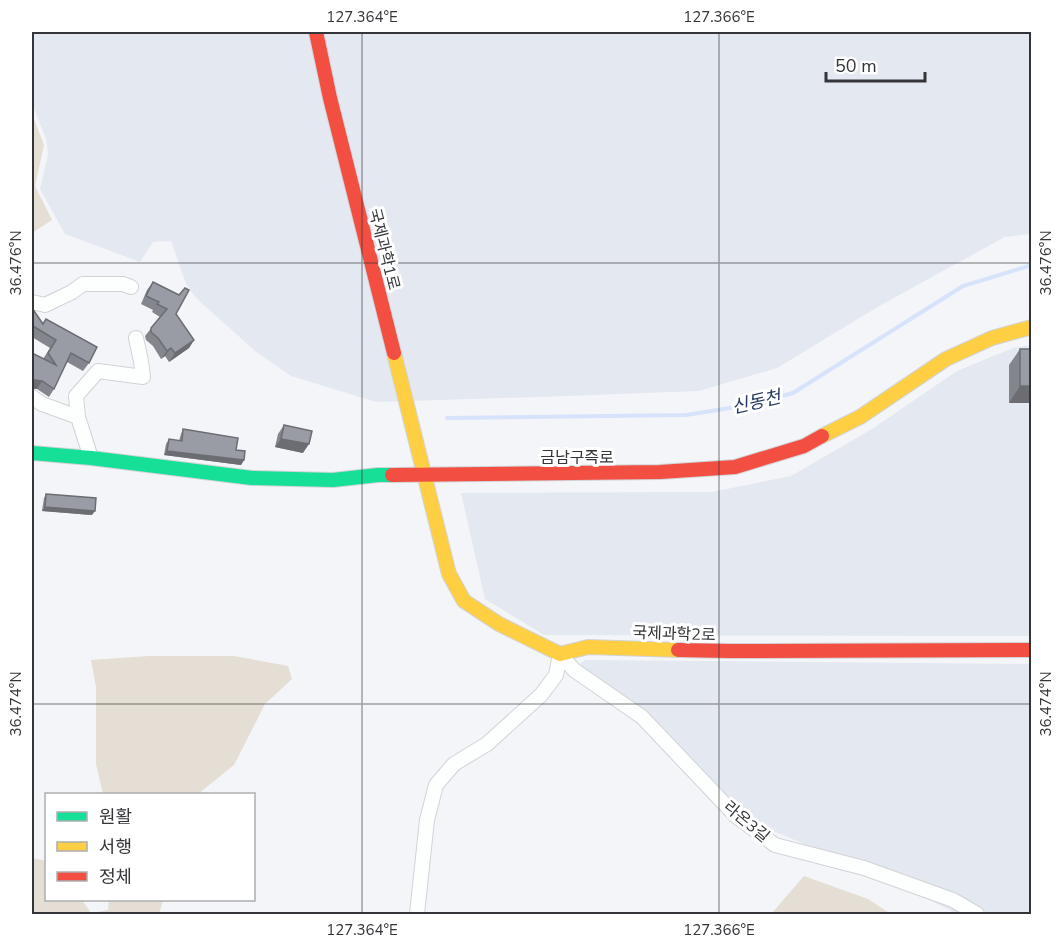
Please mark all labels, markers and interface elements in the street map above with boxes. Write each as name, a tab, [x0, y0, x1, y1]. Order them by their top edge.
text: 127.364°E	[326, 7, 398, 27]
text: 127.366°E	[683, 7, 755, 27]
scale bar	[826, 45, 925, 83]
text: 50 m	[835, 54, 877, 78]
street label: 국제과학1로	[363, 206, 405, 293]
text: 36.476°N	[6, 230, 26, 296]
text: 36.476°N	[1036, 230, 1056, 296]
water label: 신동천	[729, 384, 785, 419]
street label: 금남구즉로	[540, 447, 614, 469]
street label: 국제과학2로	[632, 622, 716, 646]
text: 36.474°N	[6, 671, 26, 737]
text: 36.474°N	[1036, 671, 1056, 737]
legend	[45, 793, 255, 901]
street label: 라온3길	[719, 796, 774, 847]
text: 원활	[99, 805, 132, 829]
text: 서행	[99, 835, 132, 859]
text: 정체	[99, 865, 132, 889]
text: 127.364°E	[326, 920, 398, 940]
text: 127.366°E	[683, 920, 755, 940]

